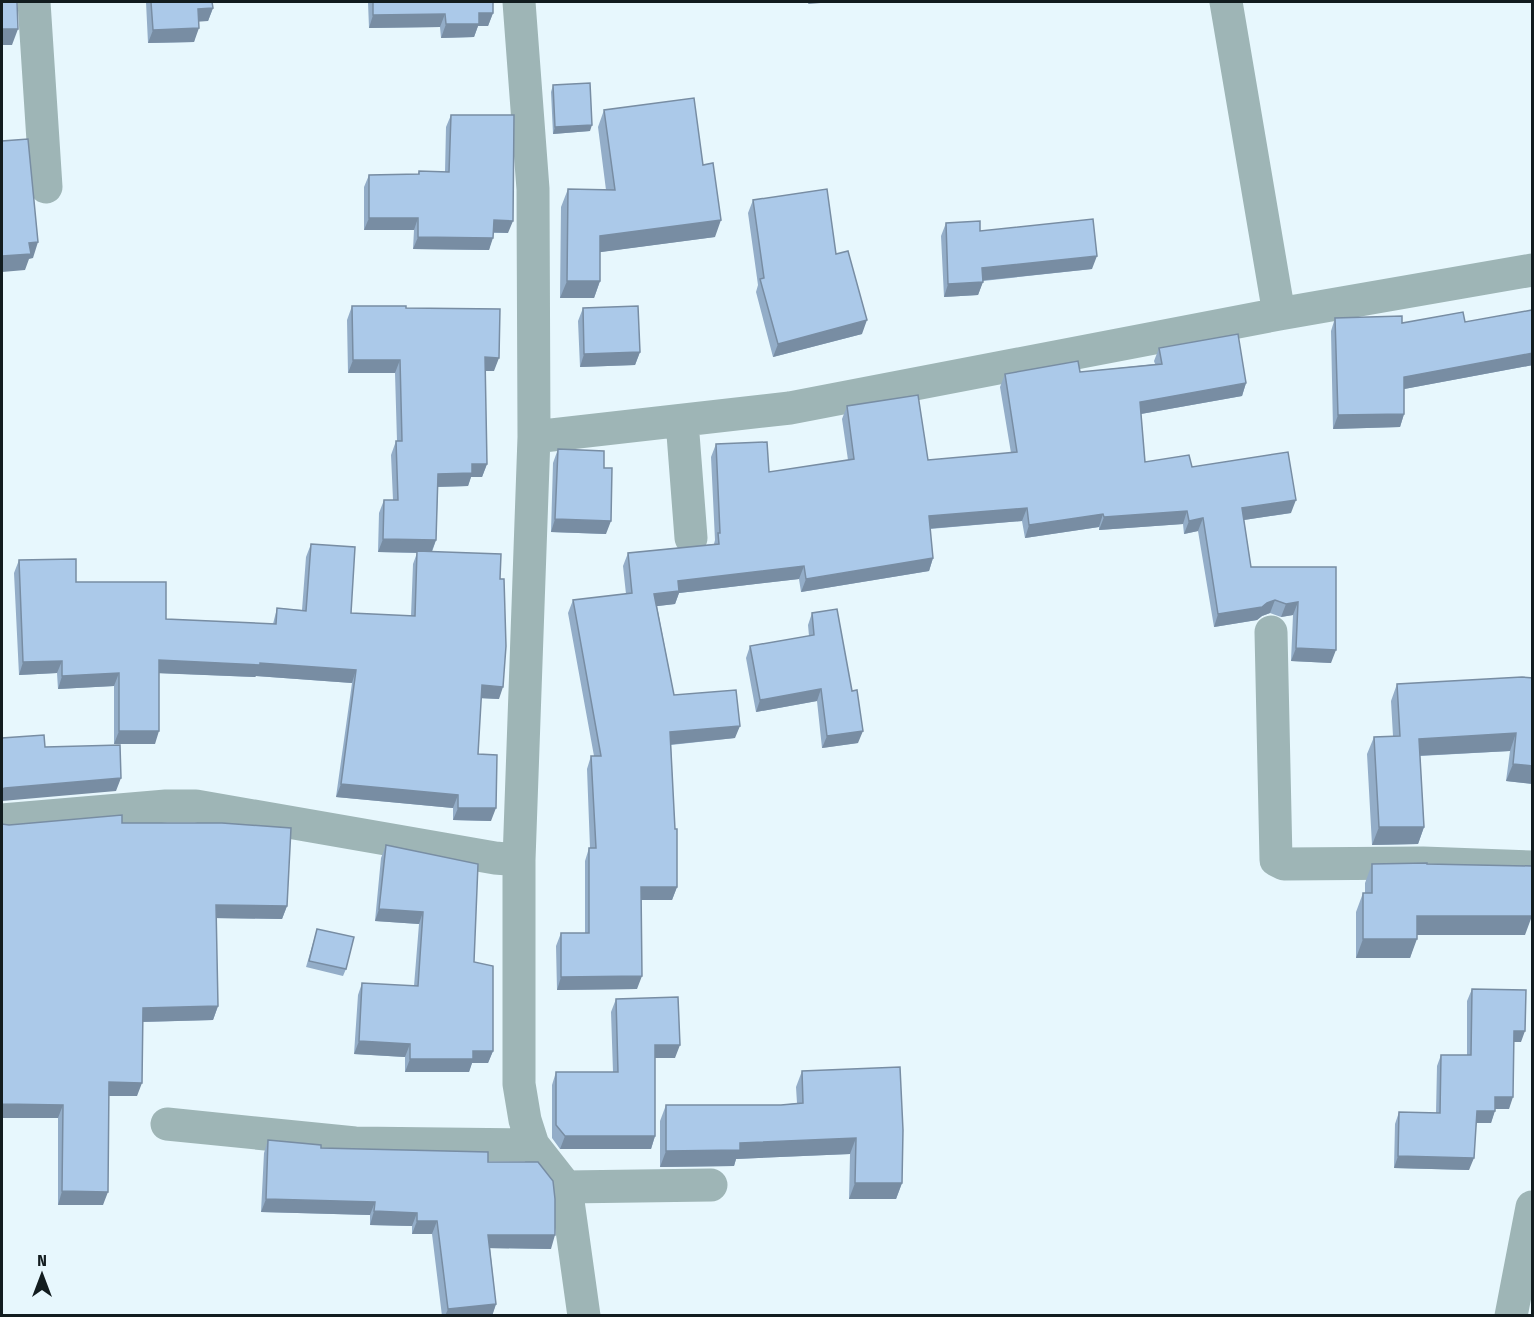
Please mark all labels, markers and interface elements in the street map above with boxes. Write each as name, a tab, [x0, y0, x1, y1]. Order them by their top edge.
north arrow	[12, 1245, 72, 1305]
text: N	[37, 1251, 47, 1270]

